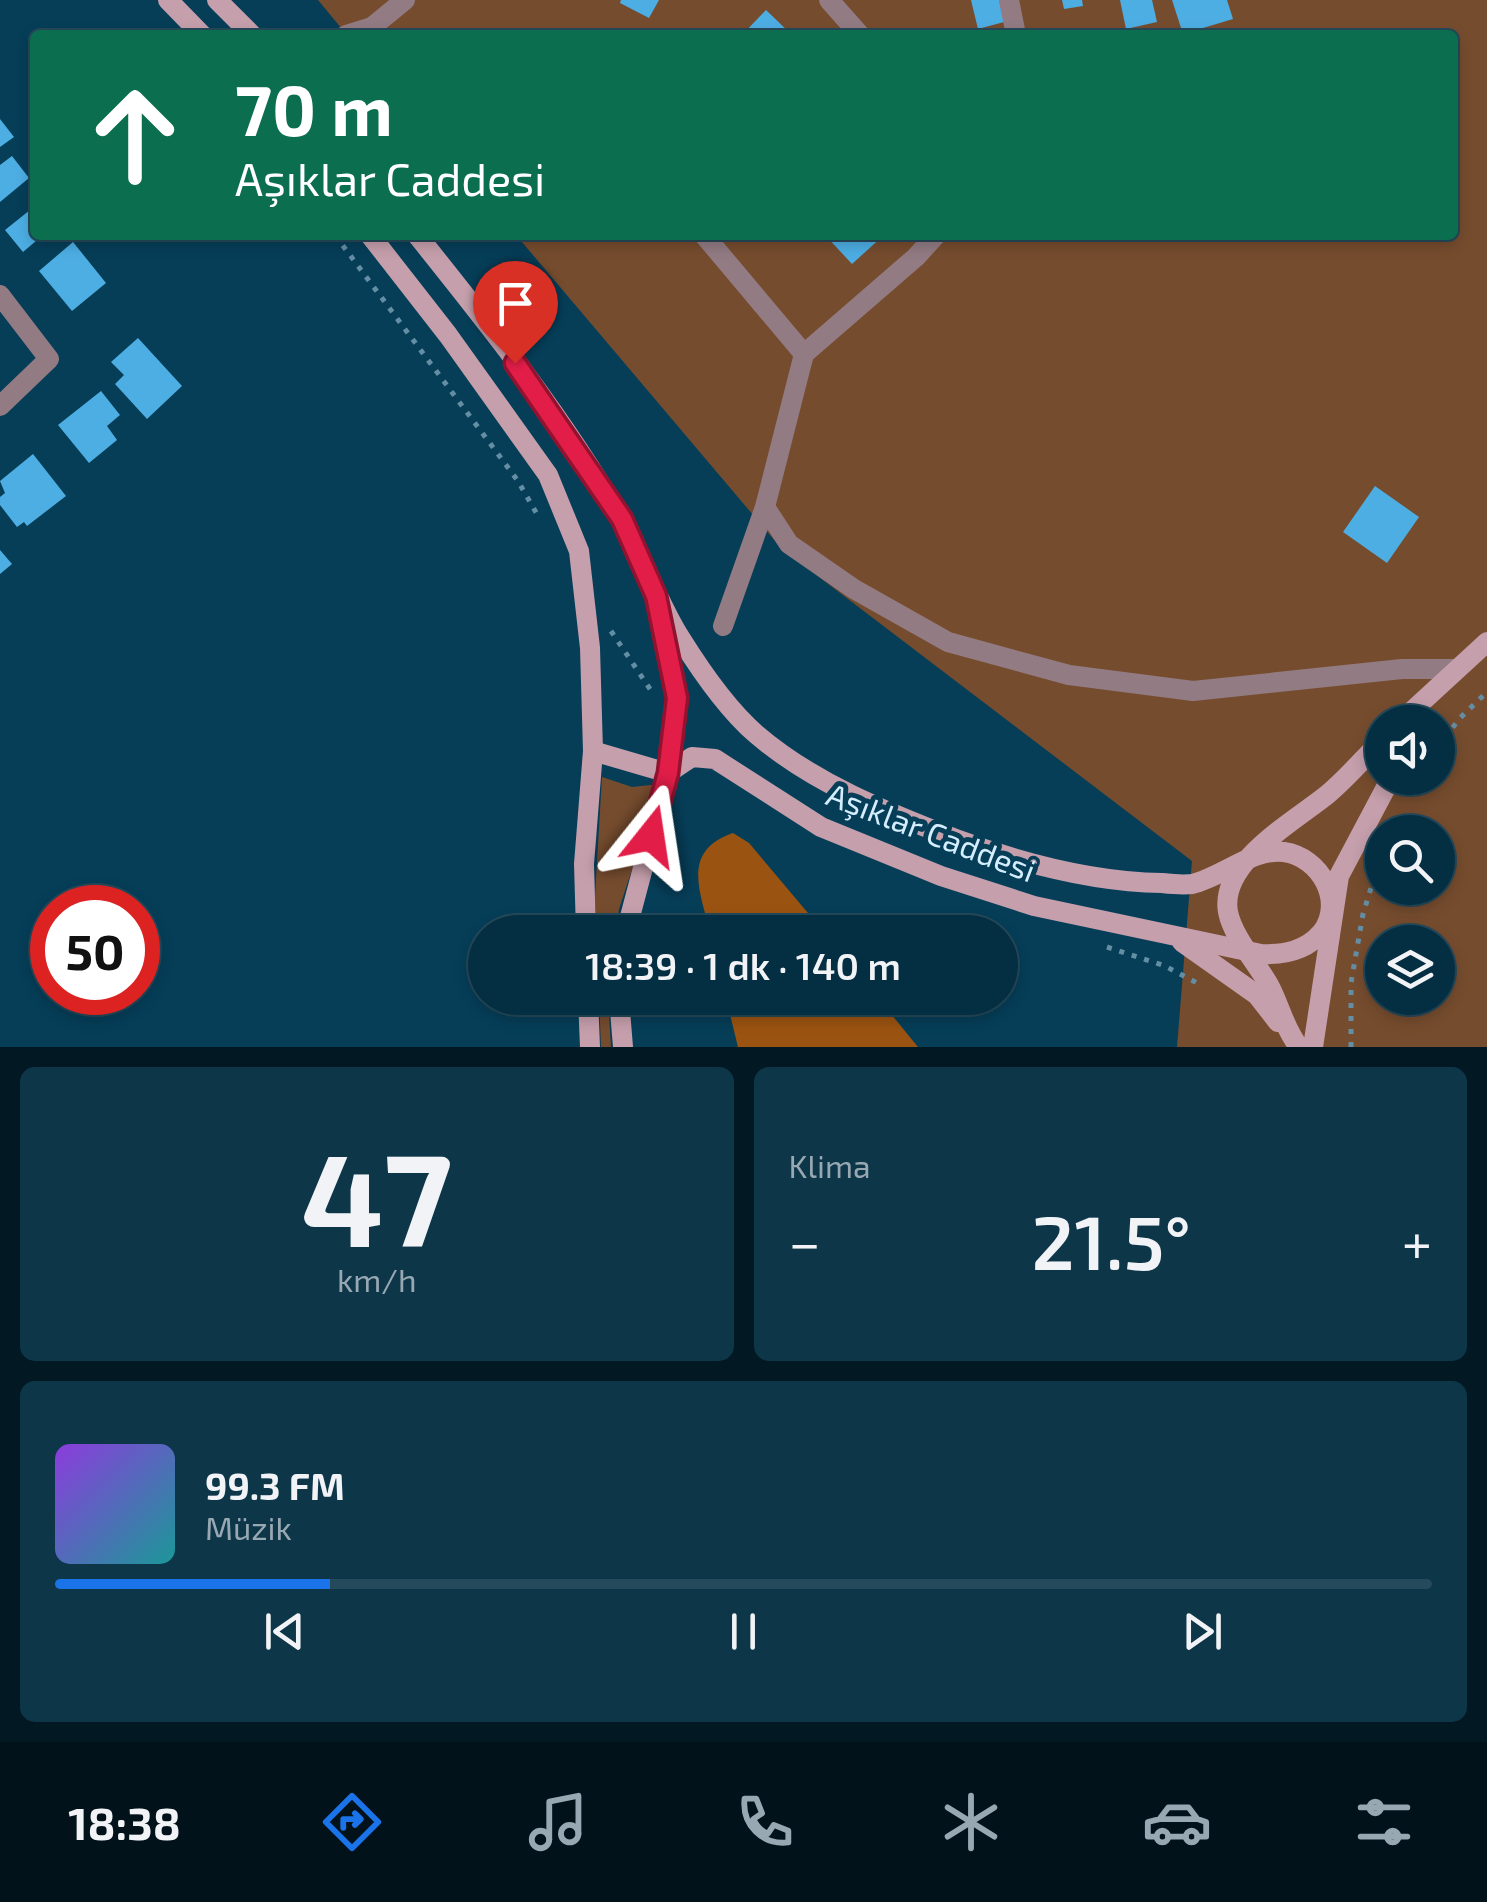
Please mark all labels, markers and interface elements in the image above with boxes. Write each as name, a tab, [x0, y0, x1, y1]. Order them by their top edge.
text: 70 m	[235, 66, 393, 150]
icon: ahead	[70, 70, 200, 200]
text: Aşıklar Caddesi	[235, 151, 545, 205]
pin	[473, 261, 558, 364]
icon: arrive	[488, 276, 543, 331]
map controls	[1365, 705, 1455, 1015]
button: sound	[1365, 705, 1455, 795]
street label: Aşıklar Caddesi	[821, 774, 1042, 890]
position arrow	[599, 784, 703, 888]
button: search	[1365, 815, 1455, 905]
speed limit sign: 50	[30, 885, 160, 1015]
button: layers	[1365, 925, 1455, 1015]
text: 18:39 · 1 dk · 140 m	[585, 942, 901, 988]
text: 47	[301, 1117, 452, 1273]
text: Klima	[789, 1146, 870, 1184]
text: 21.5°	[1031, 1195, 1191, 1285]
text: −	[789, 1208, 821, 1274]
text: +	[1402, 1208, 1432, 1274]
text: km/h	[337, 1260, 416, 1298]
text: 99.3 FM	[205, 1462, 345, 1508]
text: Müzik	[205, 1508, 292, 1546]
icon: previous	[257, 1604, 312, 1659]
icon: pause	[716, 1604, 771, 1659]
icon: next	[1175, 1604, 1230, 1659]
icon: directions	[317, 1787, 387, 1857]
icon: music	[523, 1787, 593, 1857]
icon: phone	[730, 1787, 800, 1857]
icon: climate	[936, 1787, 1006, 1857]
icon: car	[1142, 1787, 1212, 1857]
icon: filters	[1349, 1787, 1419, 1857]
text: 18:38	[68, 1795, 181, 1849]

